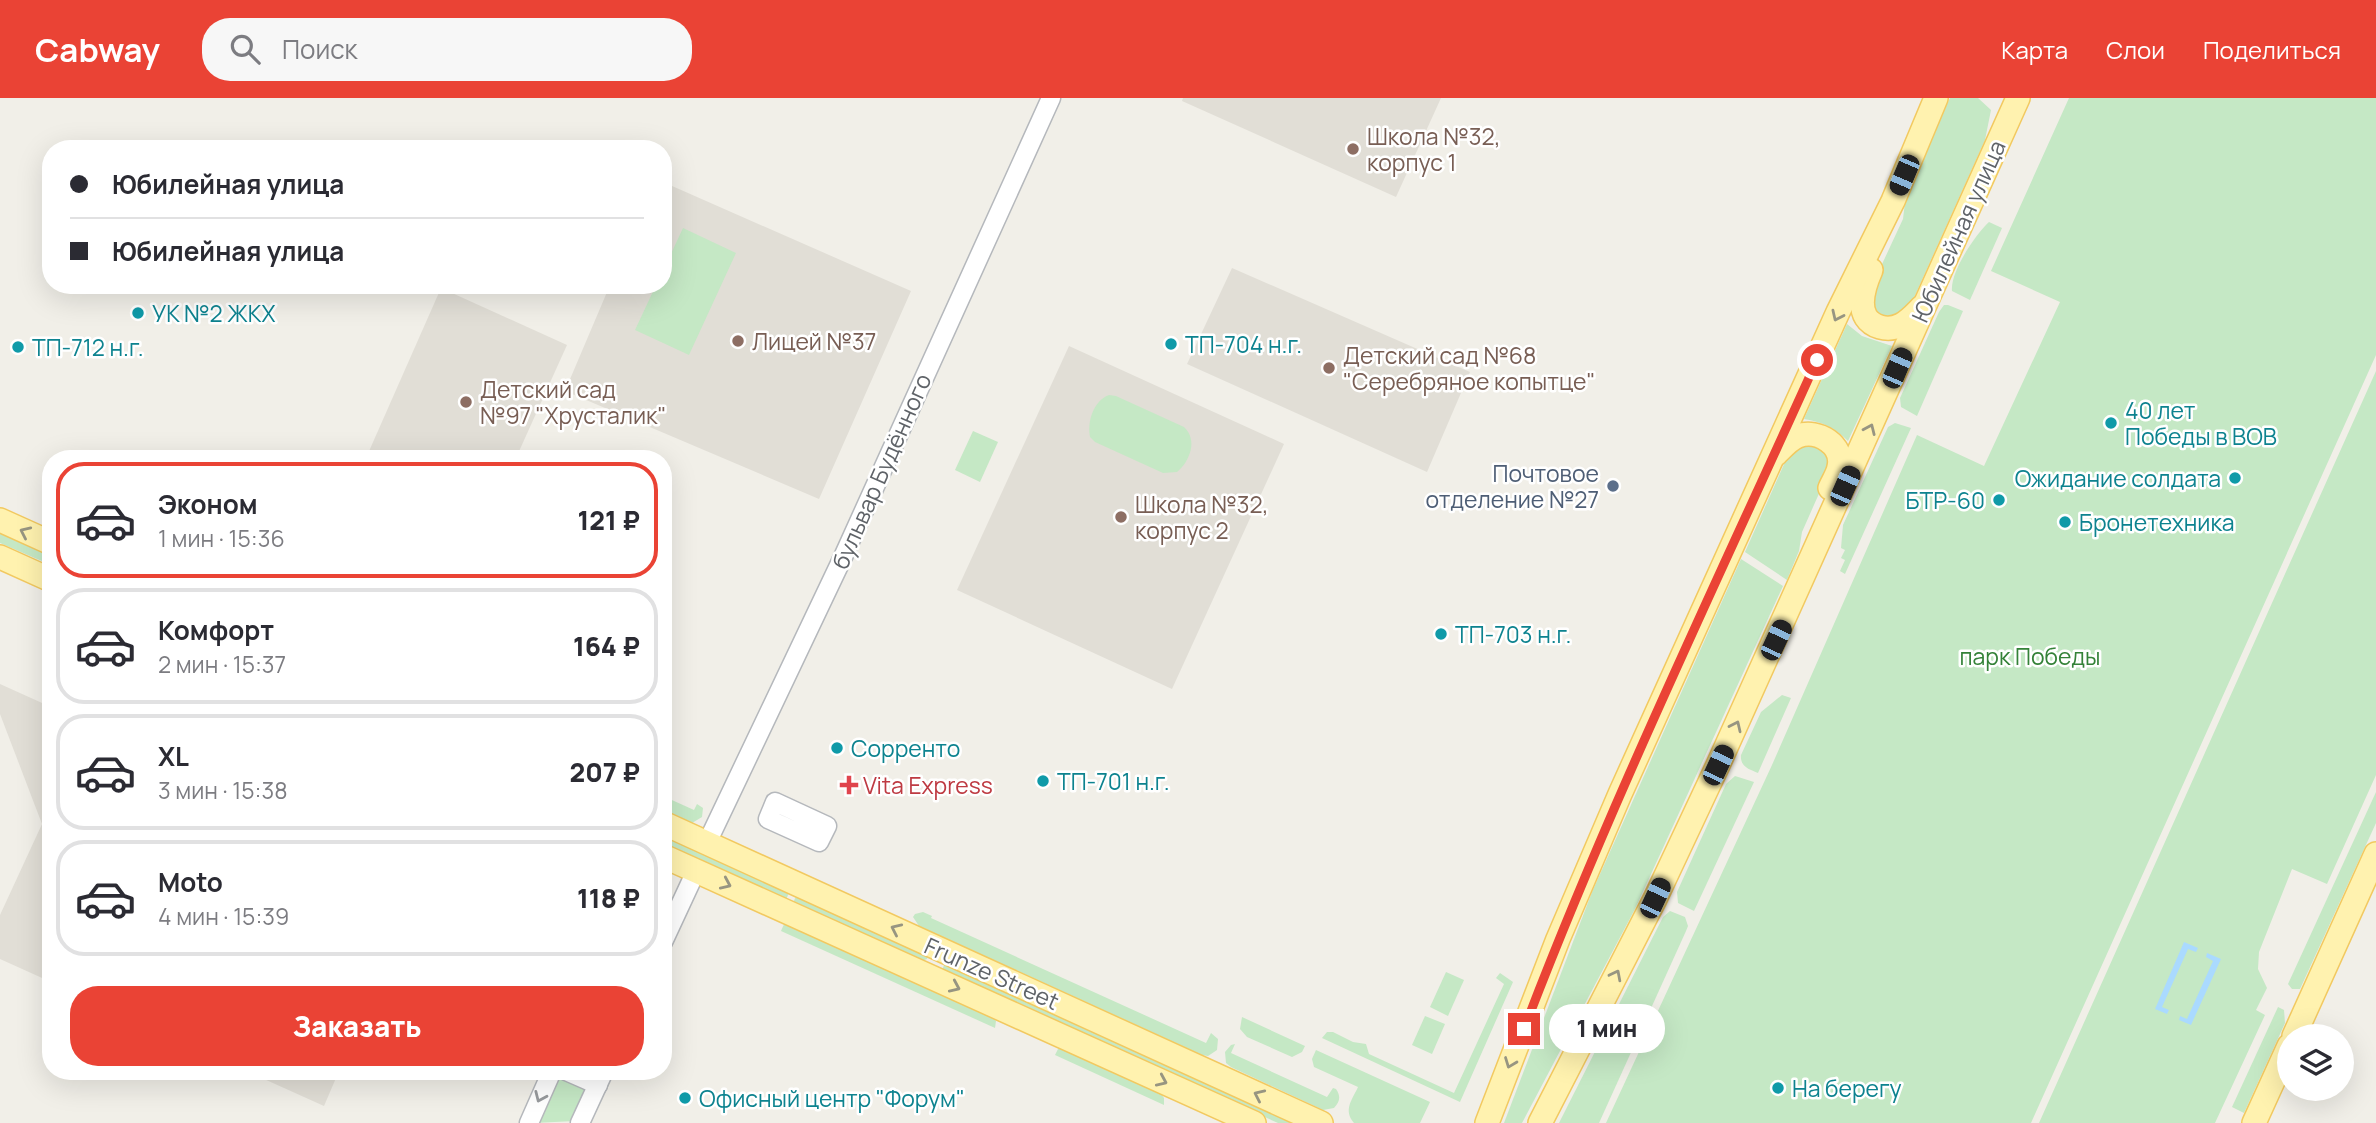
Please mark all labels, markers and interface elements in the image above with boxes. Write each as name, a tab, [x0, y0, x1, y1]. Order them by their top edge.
search box	[202, 18, 692, 81]
text: Cabway	[35, 27, 160, 72]
icon: search	[226, 30, 264, 68]
text: Поиск	[282, 31, 357, 67]
text: Карта	[2001, 33, 2068, 66]
text: Слои	[2106, 33, 2165, 66]
text: Поделиться	[2203, 33, 2341, 66]
place label: Школа №32, корпус 1	[1367, 120, 1501, 178]
street label: Юбилейная улица	[1904, 135, 2012, 327]
marker: Школа №32, корпус 1	[1345, 141, 1361, 157]
car	[1887, 152, 1922, 198]
text: Юбилейная улица	[112, 166, 344, 202]
text: Юбилейная улица	[112, 233, 344, 269]
place label: УК №2 ЖКХ	[152, 297, 275, 329]
marker: УК №2 ЖКХ	[130, 305, 146, 321]
one-way arrow	[1831, 309, 1845, 321]
place label: Лицей №37	[752, 325, 876, 357]
place label: ТП-704 н.г.	[1185, 328, 1302, 360]
place label: ТП-712 н.г.	[32, 331, 144, 363]
marker: Лицей №37	[730, 333, 746, 349]
marker: ТП-704 н.г.	[1163, 336, 1179, 352]
marker: ТП-712 н.г.	[10, 339, 26, 355]
place label: Детский сад №68 "Серебряное копытце"	[1343, 339, 1596, 397]
route start	[1801, 344, 1833, 376]
car	[1880, 345, 1915, 391]
marker: Детский сад №68 "Серебряное копытце"	[1321, 360, 1337, 376]
street label: бульвар Будённого	[824, 368, 938, 574]
place label: Детский сад №97 "Хрусталик"	[480, 373, 666, 431]
marker: Детский сад №97 "Хрусталик"	[458, 394, 474, 410]
place label: 40 лет Победы в ВОВ	[2125, 394, 2277, 452]
marker: 40 лет Победы в ВОВ	[2103, 415, 2119, 431]
one-way arrow	[1862, 424, 1876, 437]
place label: Почтовое отделение №27	[1426, 457, 1599, 515]
place label: Ожидание солдата	[2015, 462, 2221, 494]
car	[1827, 463, 1864, 509]
marker: Ожидание солдата	[2227, 470, 2243, 486]
marker: Почтовое отделение №27	[1605, 478, 1621, 494]
place label: БТР-60	[1906, 484, 1985, 516]
text: Эконом	[158, 486, 258, 522]
place label: Школа №32, корпус 2	[1135, 488, 1269, 546]
icon: car	[74, 489, 137, 552]
marker: БТР-60	[1991, 492, 2007, 508]
text: 121 ₽	[578, 502, 640, 538]
place label: Бронетехника	[2079, 506, 2235, 538]
marker: Школа №32, корпус 2	[1113, 509, 1129, 525]
marker: Бронетехника	[2057, 514, 2073, 530]
text: 1 мин · 15:36	[158, 522, 285, 554]
one-way arrow	[20, 526, 32, 540]
text: Комфорт	[158, 612, 274, 648]
icon: car	[74, 615, 137, 678]
car	[1758, 617, 1795, 663]
place label: ТП-703 н.г.	[1455, 618, 1571, 650]
marker: ТП-703 н.г.	[1433, 626, 1449, 642]
text: 164 ₽	[573, 628, 640, 664]
park label: парк Победы	[1959, 640, 2101, 672]
text: 2 мин · 15:37	[158, 648, 286, 680]
one-way arrow	[1728, 721, 1742, 733]
place label: Сорренто	[851, 732, 960, 764]
text: XL	[158, 738, 189, 774]
marker: Сорренто	[829, 740, 845, 756]
icon: car	[74, 741, 137, 804]
car	[1700, 742, 1737, 788]
text: 207 ₽	[569, 754, 640, 790]
place label: ТП-701 н.г.	[1057, 765, 1170, 797]
place label: Vita Express	[863, 769, 993, 801]
marker: ТП-701 н.г.	[1035, 773, 1051, 789]
text: 3 мин · 15:38	[158, 774, 288, 806]
marker: Vita Express	[841, 777, 857, 793]
text: Moto	[158, 864, 223, 900]
icon: car	[74, 867, 137, 930]
car	[1637, 875, 1674, 921]
one-way arrow	[718, 876, 731, 890]
text: 118 ₽	[577, 880, 640, 916]
text: 4 мин · 15:39	[158, 900, 289, 932]
one-way arrow	[891, 924, 903, 938]
street label: Frunze Street	[920, 929, 1064, 1017]
one-way arrow	[1608, 970, 1622, 982]
one-way arrow	[948, 979, 960, 993]
button: Заказать	[70, 986, 644, 1066]
callout: 1 мин	[1548, 1004, 1664, 1054]
text: 1 мин	[1577, 1012, 1637, 1044]
route end	[1508, 1013, 1540, 1045]
map controls	[2277, 1024, 2354, 1101]
button: layers	[2277, 1024, 2354, 1101]
one-way arrow	[1505, 1057, 1519, 1069]
place label: На берегу	[1792, 1072, 1902, 1104]
one-way arrow	[1155, 1073, 1168, 1087]
marker: На берегу	[1770, 1080, 1786, 1096]
place label: Офисный центр "Форум"	[699, 1082, 965, 1114]
one-way arrow	[1254, 1089, 1267, 1103]
one-way arrow	[535, 1090, 549, 1102]
marker: Офисный центр "Форум"	[677, 1090, 693, 1106]

